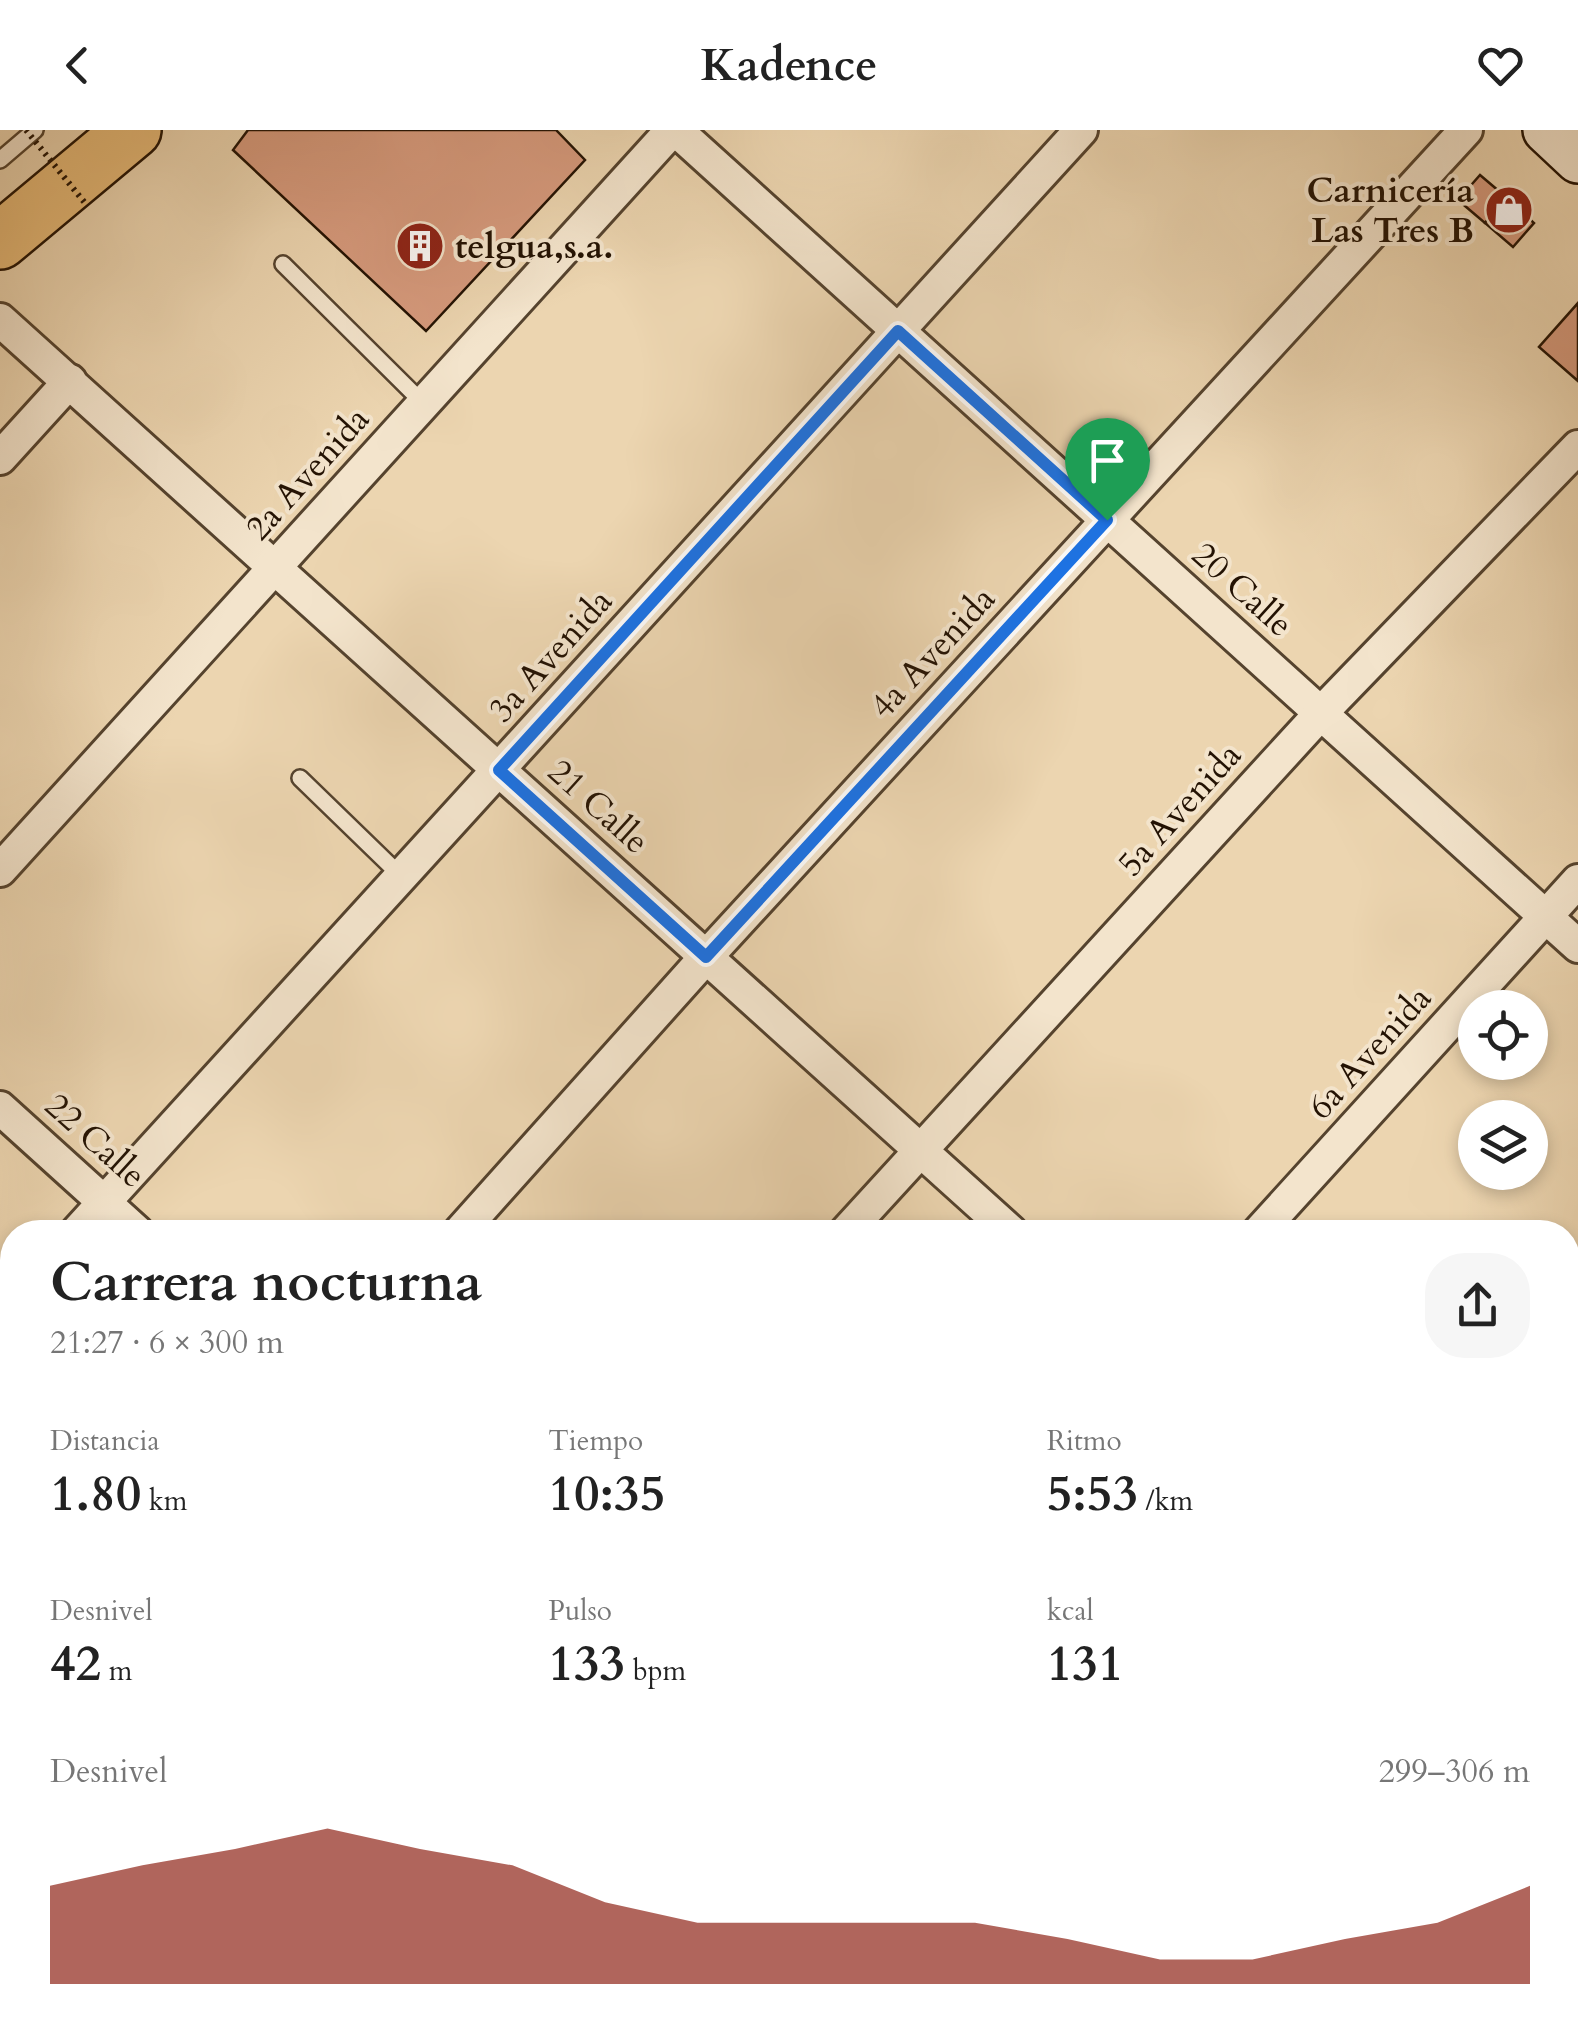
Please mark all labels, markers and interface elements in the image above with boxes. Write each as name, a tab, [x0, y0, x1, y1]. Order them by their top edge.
text: Kadence	[700, 35, 878, 96]
icon: back	[50, 38, 105, 93]
icon: heart	[1473, 38, 1528, 93]
place label: Carnicería Las Tres B	[1306, 167, 1474, 255]
shop icon: Carnicería Las Tres B	[1483, 184, 1535, 236]
building icon: telgua,s.a.	[394, 220, 446, 272]
place label: telgua,s.a.	[455, 223, 613, 271]
street label: 2a Avenida	[235, 397, 381, 551]
pin	[1065, 418, 1150, 521]
icon: arrive	[1080, 433, 1135, 488]
street label: 20 Calle	[1181, 531, 1303, 648]
street label: 4a Avenida	[859, 576, 1006, 729]
street label: 3a Avenida	[478, 579, 624, 733]
street label: 5a Avenida	[1107, 733, 1253, 887]
street label: 21 Calle	[537, 748, 659, 865]
street label: 6a Avenida	[1297, 976, 1443, 1130]
map controls	[1458, 990, 1548, 1190]
button: locate	[1458, 990, 1548, 1080]
street label: 22 Calle	[34, 1082, 156, 1199]
button: layers	[1458, 1100, 1548, 1190]
text: Carrera nocturna	[50, 1246, 482, 1320]
button: share	[1425, 1253, 1530, 1358]
text: 21:27 · 6 × 300 m	[50, 1321, 284, 1365]
text: Distancia	[50, 1422, 160, 1460]
text: Tiempo	[548, 1422, 643, 1460]
text: Ritmo	[1047, 1422, 1122, 1460]
text: 1.80	[50, 1460, 141, 1528]
text: 10:35	[548, 1460, 665, 1528]
text: 5:53	[1047, 1460, 1138, 1528]
text: km	[141, 1482, 188, 1520]
text: /km	[1138, 1482, 1193, 1520]
text: Desnivel	[50, 1592, 153, 1630]
text: Pulso	[548, 1592, 612, 1630]
text: kcal	[1047, 1592, 1094, 1630]
text: 42	[50, 1630, 101, 1698]
text: 133	[548, 1630, 625, 1698]
text: 131	[1047, 1630, 1124, 1698]
text: m	[101, 1652, 132, 1690]
text: bpm	[625, 1652, 686, 1690]
text: Desnivel	[50, 1750, 167, 1794]
text: 299–306 m	[1378, 1750, 1530, 1794]

